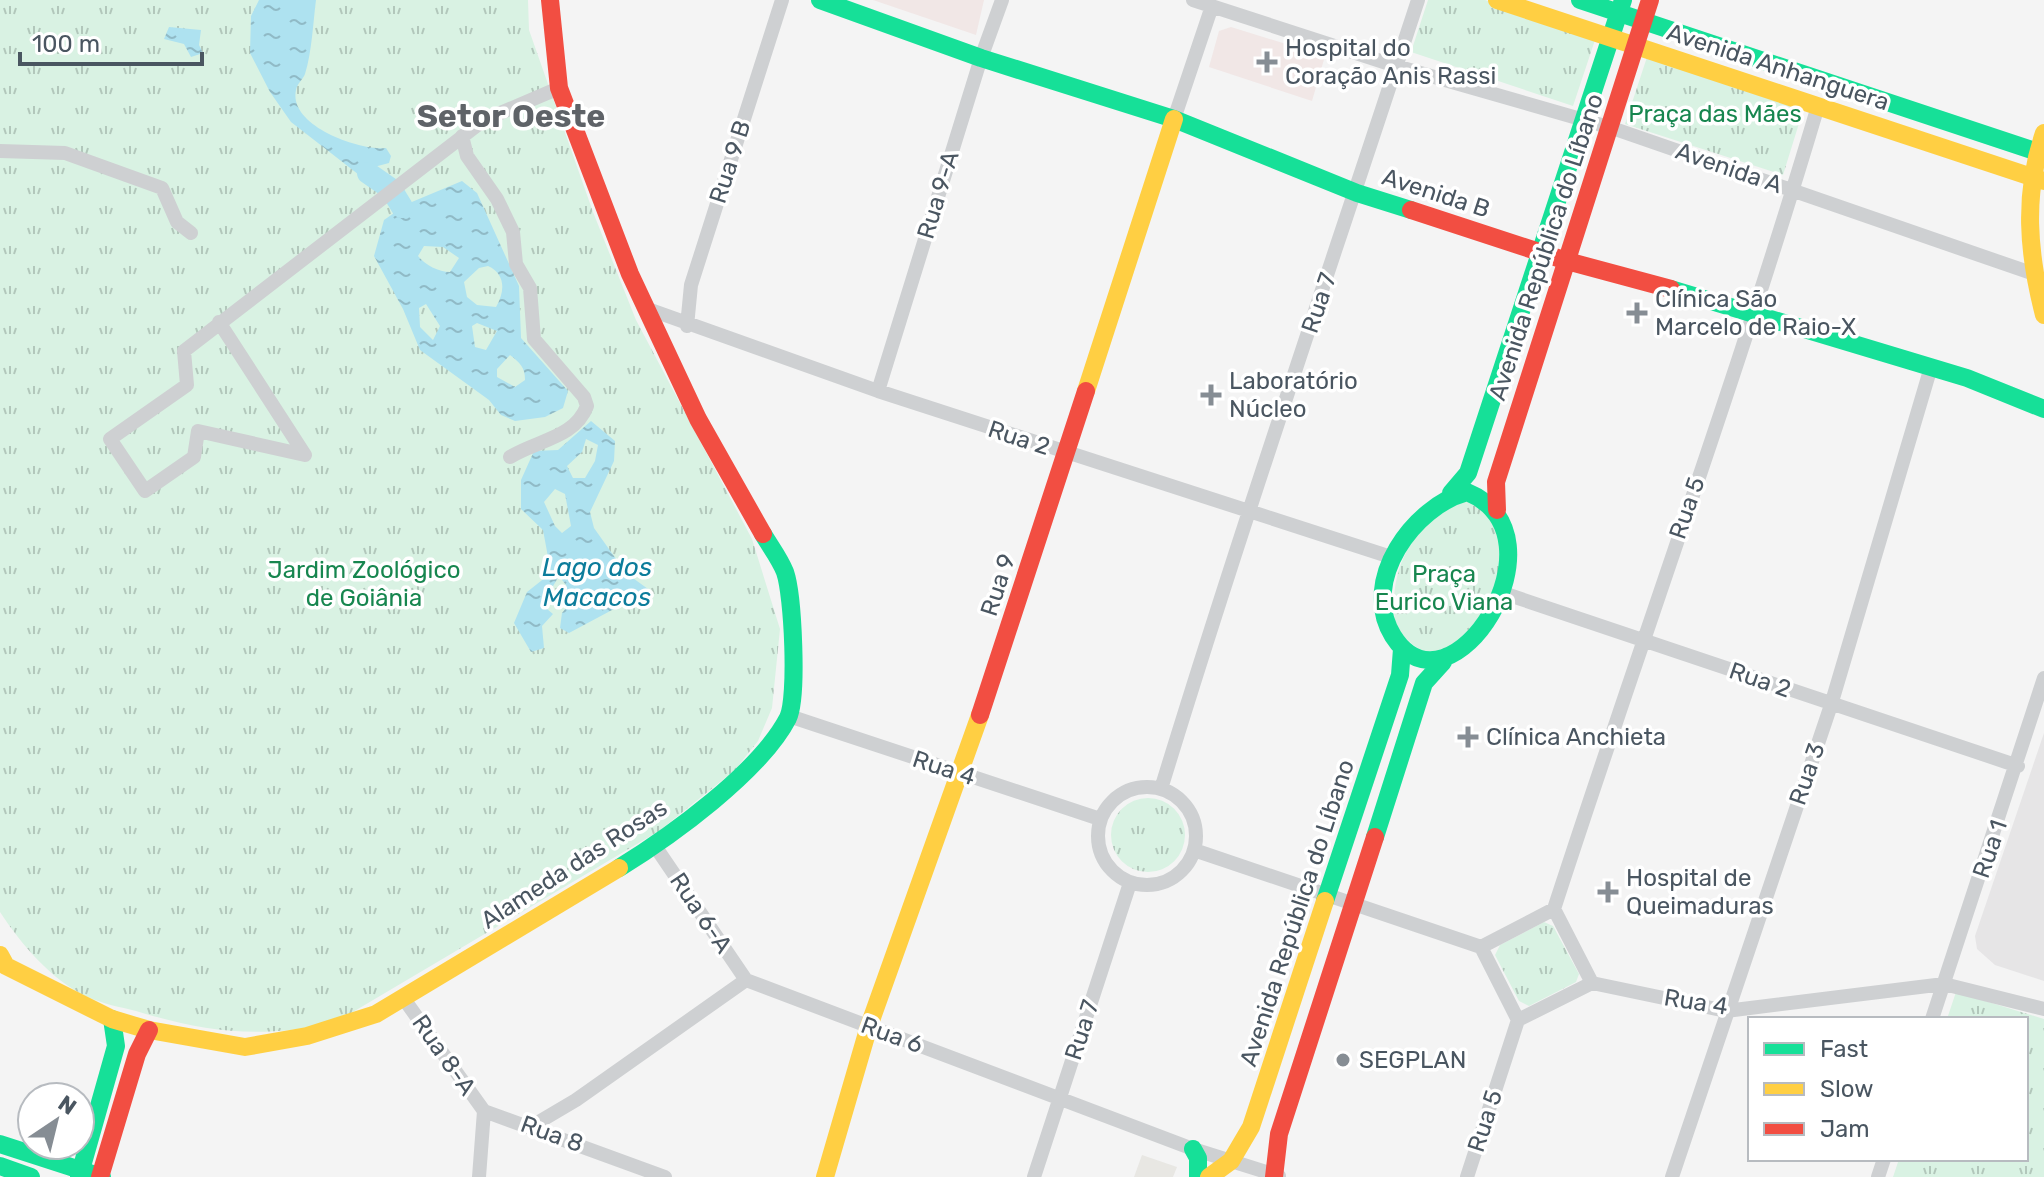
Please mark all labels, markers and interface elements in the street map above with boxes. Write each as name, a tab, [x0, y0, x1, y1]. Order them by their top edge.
scale bar	[20, 16, 202, 66]
street label: Avenida Anhanguera	[1663, 18, 1893, 116]
text: 100 m	[32, 30, 100, 58]
place label: Hospital do Coração Anis Rassi	[1285, 34, 1496, 90]
marker: Hospital do Coração Anis Rassi	[1256, 51, 1278, 73]
street label: Avenida República do Líbano	[1483, 90, 1609, 404]
district label: Setor Oeste	[417, 97, 605, 135]
park label: Praça das Mães	[1628, 100, 1802, 128]
street label: Rua 9 B	[703, 117, 757, 207]
street label: Avenida A	[1672, 137, 1786, 199]
street label: Rua 9-A	[911, 148, 965, 242]
street label: Avenida B	[1379, 162, 1493, 224]
street label: Rua 7	[1296, 269, 1342, 337]
place label: Clínica São Marcelo de Raio-X	[1655, 285, 1856, 341]
marker: Clínica São Marcelo de Raio-X	[1626, 302, 1648, 324]
place label: Laboratório Núcleo	[1229, 367, 1358, 423]
marker: Laboratório Núcleo	[1200, 384, 1222, 406]
street label: Rua 2	[985, 415, 1053, 461]
street label: Rua 5	[1663, 473, 1711, 543]
street label: Rua 9	[975, 550, 1021, 620]
water label: Lago dos Macacos	[542, 552, 652, 613]
park label: Jardim Zoológico de Goiânia	[268, 556, 460, 612]
park label: Praça Eurico Viana	[1375, 560, 1513, 616]
street label: Rua 2	[1725, 656, 1795, 704]
place label: Clínica Anchieta	[1486, 723, 1666, 751]
marker: Clínica Anchieta	[1457, 726, 1479, 748]
street label: Rua 3	[1783, 739, 1831, 809]
street label: Rua 4	[909, 745, 979, 791]
street label: Avenida República do Líbano	[1234, 756, 1360, 1070]
street label: Alameda das Rosas	[476, 793, 672, 935]
street label: Rua 1	[1967, 816, 2013, 882]
place label: Hospital de Queimaduras	[1626, 864, 1774, 920]
street label: Rua 6-A	[664, 867, 738, 959]
marker: Hospital de Queimaduras	[1597, 881, 1619, 903]
street label: Rua 4	[1662, 983, 1730, 1021]
street label: Rua 7	[1059, 996, 1105, 1064]
street label: Rua 8-A	[406, 1009, 482, 1101]
street label: Rua 6	[857, 1011, 927, 1059]
legend	[1748, 1017, 2028, 1161]
text: Fast	[1820, 1035, 1868, 1063]
place label: SEGPLAN	[1359, 1046, 1466, 1074]
marker: SEGPLAN	[1334, 1051, 1352, 1069]
text: Slow	[1820, 1075, 1873, 1103]
north arrow	[16, 1081, 96, 1161]
street label: Rua 5	[1462, 1086, 1508, 1156]
text: N	[53, 1089, 81, 1121]
street label: Rua 8	[517, 1110, 587, 1158]
text: Jam	[1820, 1115, 1870, 1143]

